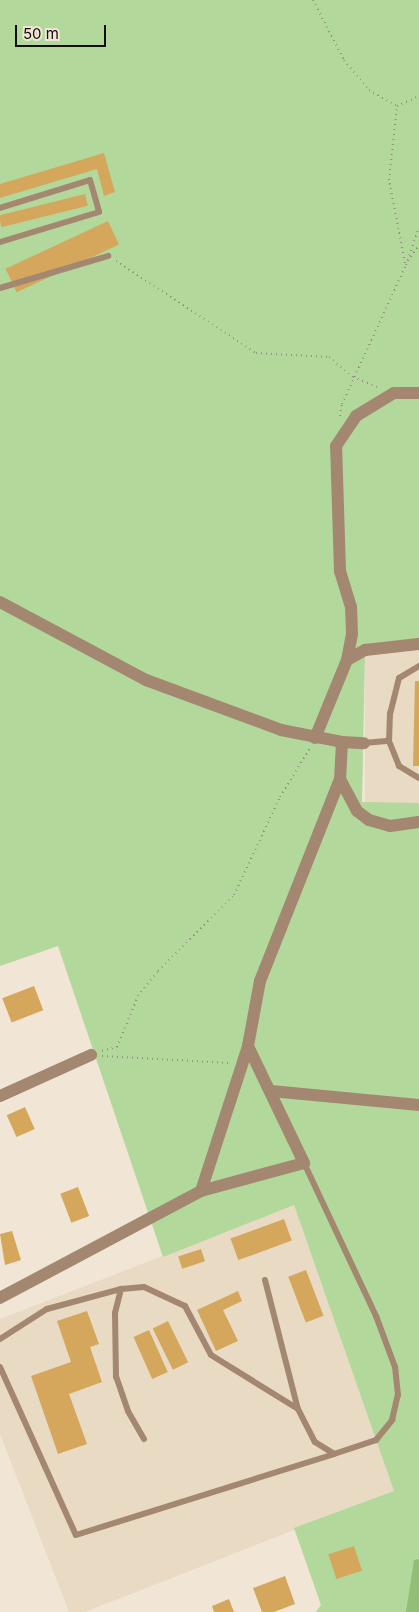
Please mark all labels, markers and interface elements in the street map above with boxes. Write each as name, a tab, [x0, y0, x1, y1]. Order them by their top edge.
scale bar	[18, 15, 109, 47]
text: 50 m	[23, 24, 59, 43]

